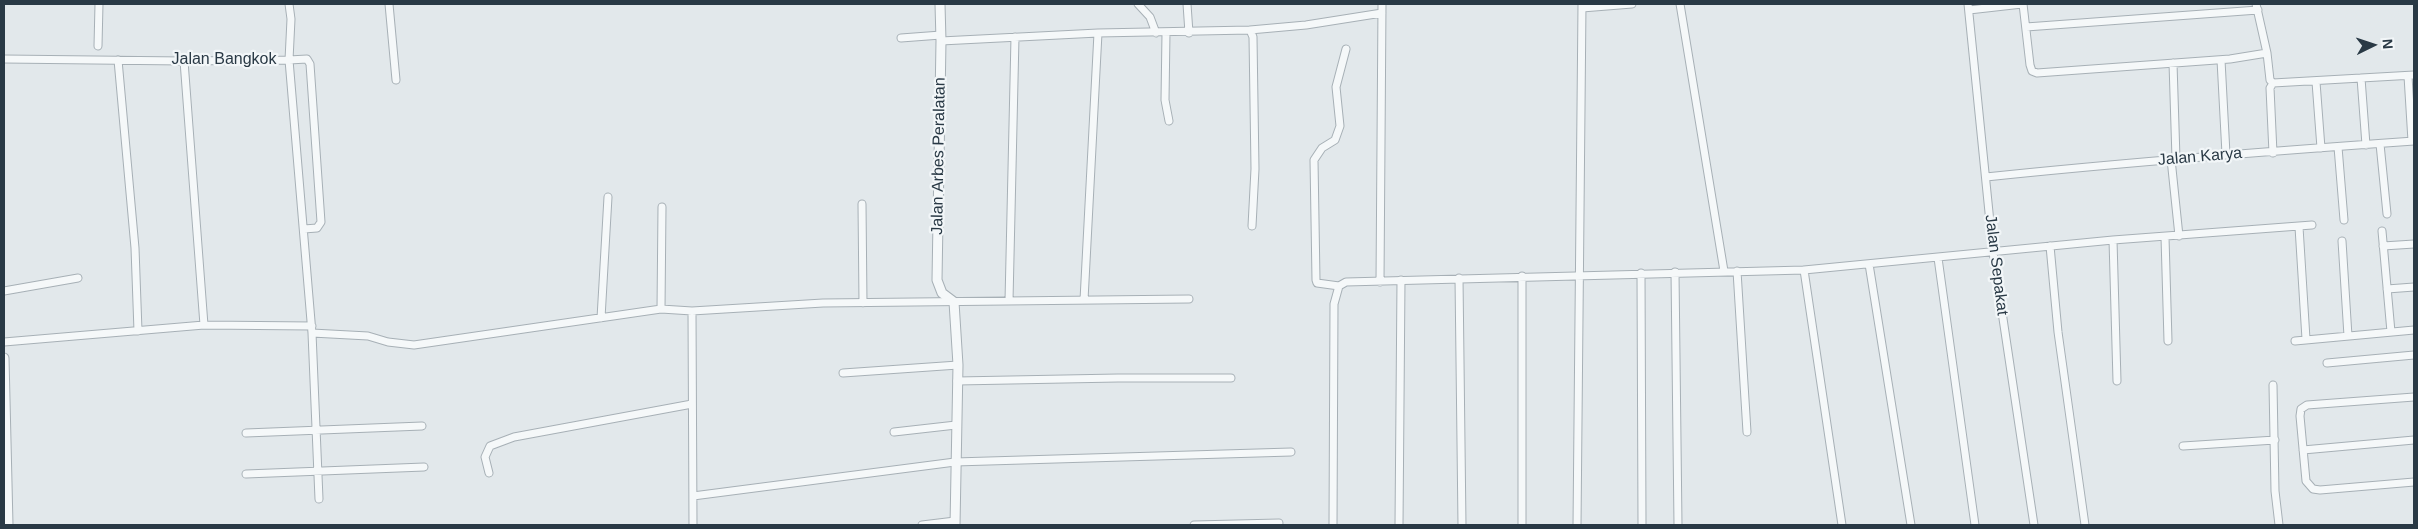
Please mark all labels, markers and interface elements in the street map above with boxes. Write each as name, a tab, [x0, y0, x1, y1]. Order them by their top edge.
north arrow	[2348, 20, 2398, 70]
text: N	[2380, 38, 2396, 50]
street label: Jalan Bangkok	[172, 50, 276, 70]
street label: Jalan Arbes Peralatan	[928, 77, 950, 235]
street label: Jalan Karya	[2157, 144, 2243, 170]
street label: Jalan Sepakat	[1980, 214, 2012, 316]

